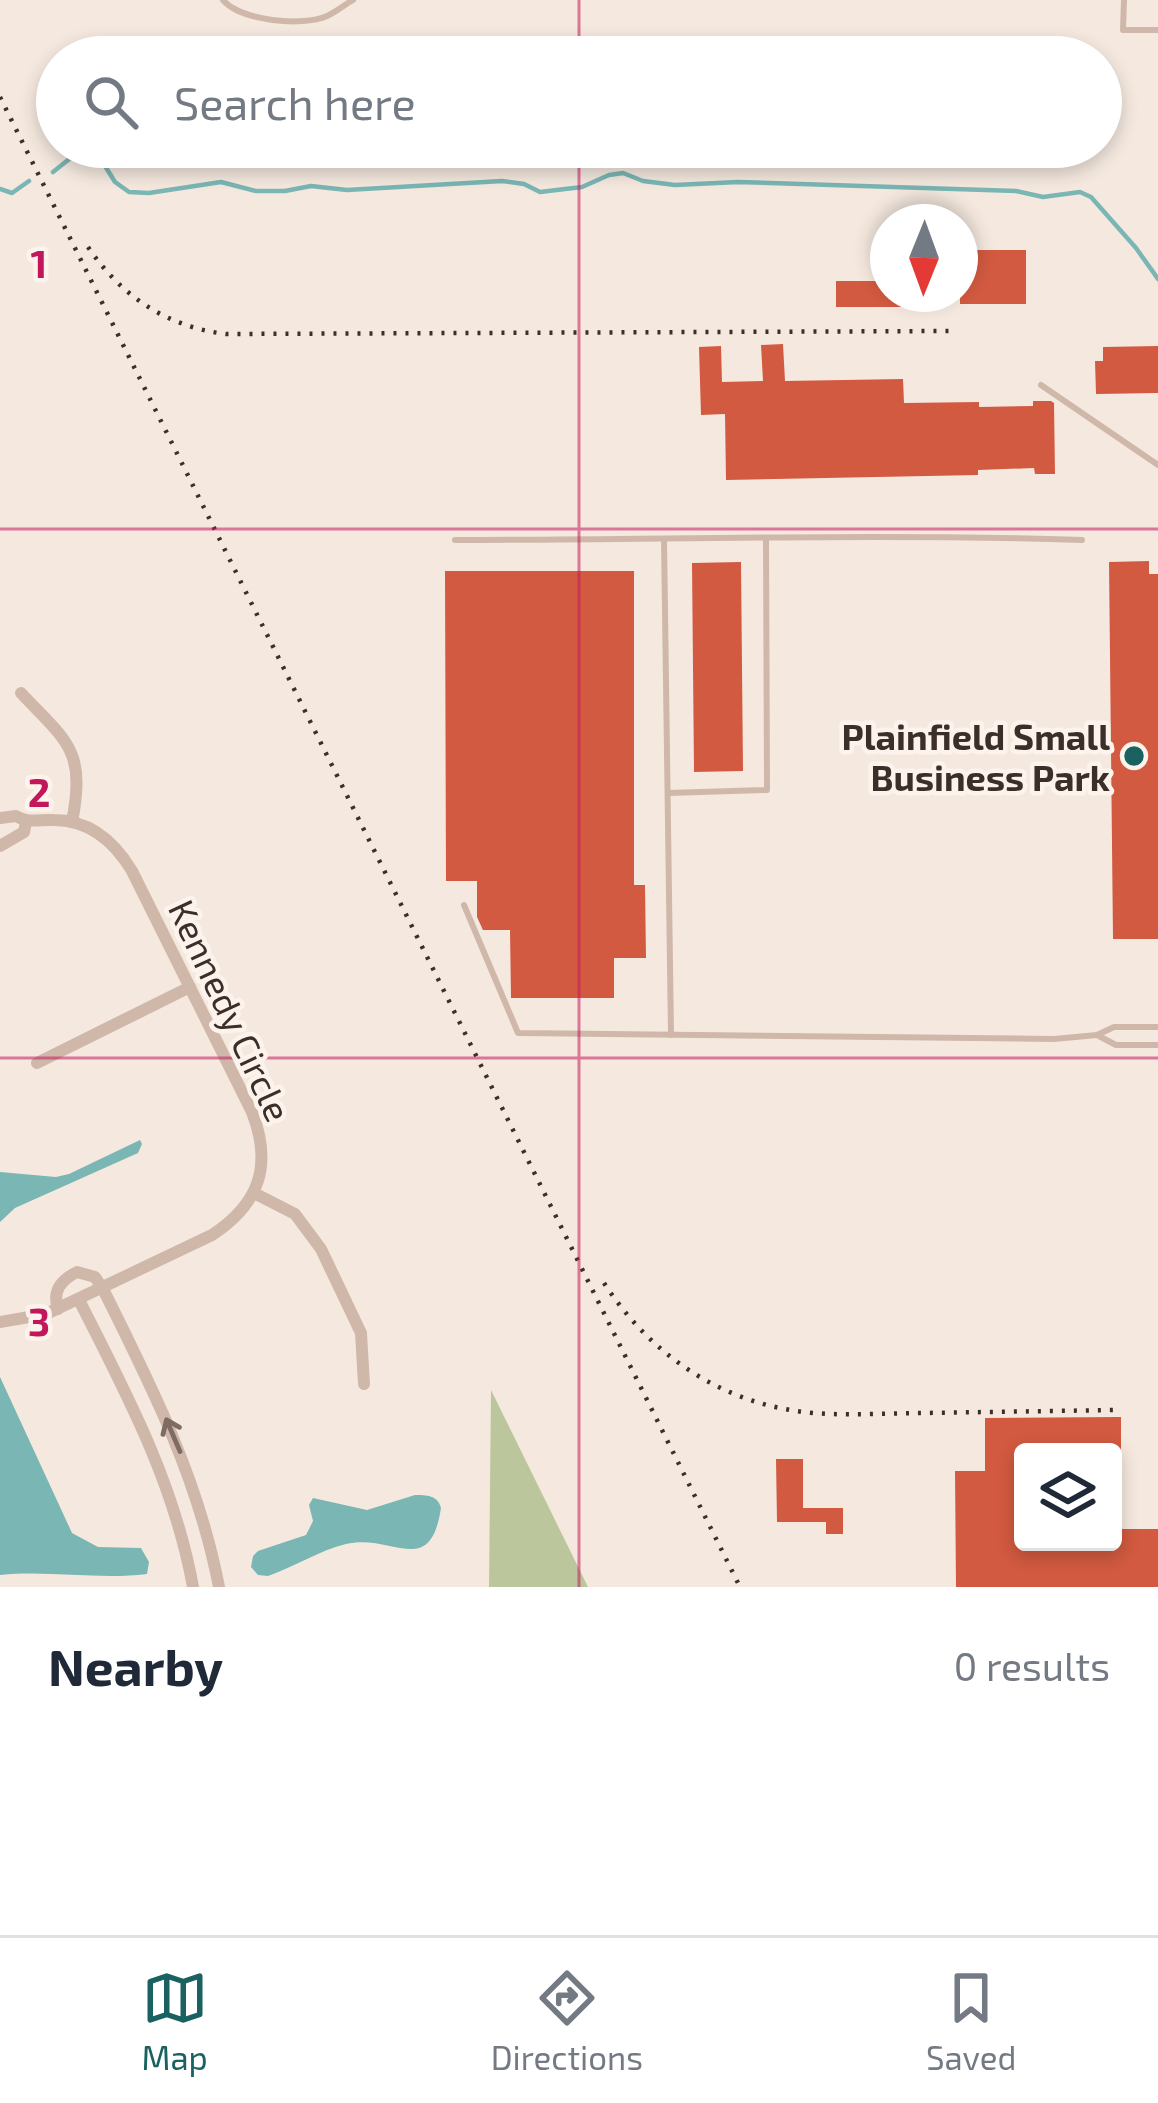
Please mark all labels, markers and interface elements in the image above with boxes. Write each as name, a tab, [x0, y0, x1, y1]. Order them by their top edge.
search box	[36, 36, 1122, 168]
icon: search	[78, 69, 144, 135]
text: Search here	[174, 75, 416, 129]
north arrow	[870, 204, 978, 312]
text: 1	[31, 239, 47, 286]
place label: Plainfield Small Business Park	[842, 714, 1110, 798]
marker: Plainfield Small Business Park	[1121, 743, 1147, 769]
text: 2	[28, 768, 50, 815]
street label: Kennedy Circle	[161, 892, 301, 1128]
text: 3	[28, 1297, 50, 1344]
one-way arrow	[161, 1418, 183, 1454]
map controls	[1014, 1443, 1122, 1551]
button: layers	[1014, 1443, 1122, 1551]
text: Nearby	[48, 1635, 223, 1696]
text: 0 results	[954, 1642, 1110, 1689]
tab: Map	[142, 1965, 208, 2077]
tab: Directions	[491, 1965, 643, 2077]
tab: Saved	[926, 1965, 1016, 2077]

